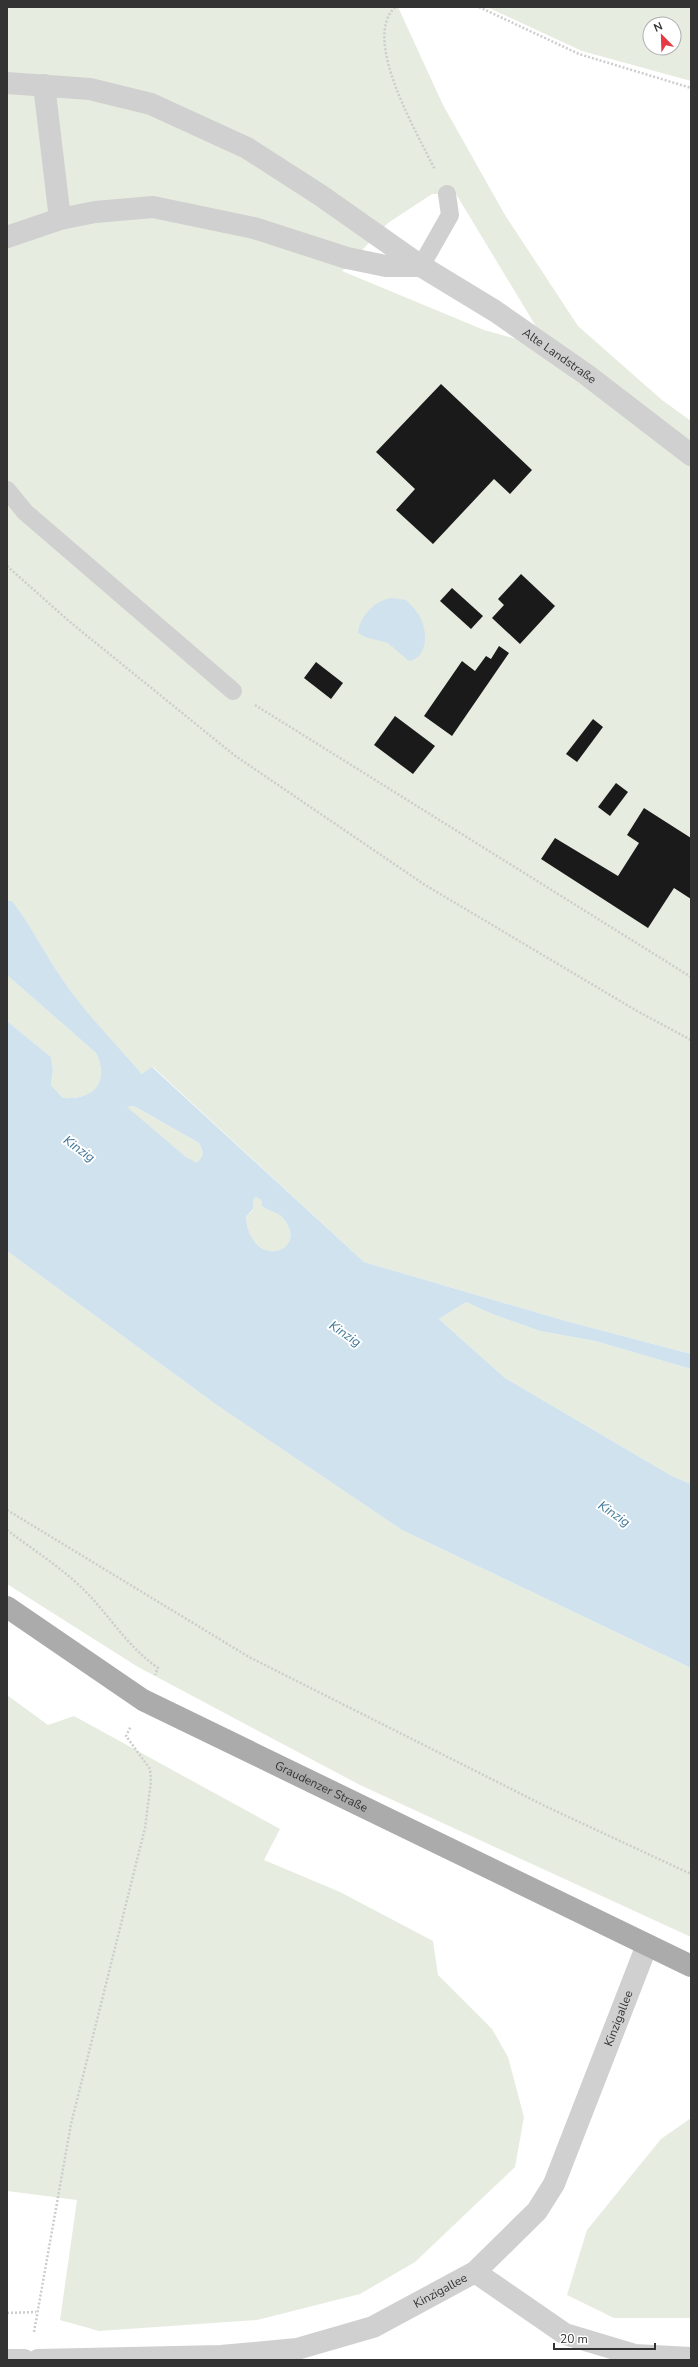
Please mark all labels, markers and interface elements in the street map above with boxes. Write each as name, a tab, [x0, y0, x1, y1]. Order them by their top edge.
north arrow	[642, 16, 682, 56]
text: N	[652, 19, 665, 36]
street label: Alte Landstraße	[519, 324, 600, 387]
water label: Kinzig	[59, 1131, 99, 1167]
water label: Kinzig	[325, 1317, 365, 1352]
water label: Kinzig	[594, 1497, 634, 1532]
street label: Graudenzer Straße	[272, 1757, 370, 1816]
street label: Kinzigallee	[600, 1988, 637, 2049]
street label: Kinzigallee	[411, 2270, 470, 2312]
scale bar	[554, 2325, 655, 2351]
text: 20 m	[560, 2331, 588, 2347]

